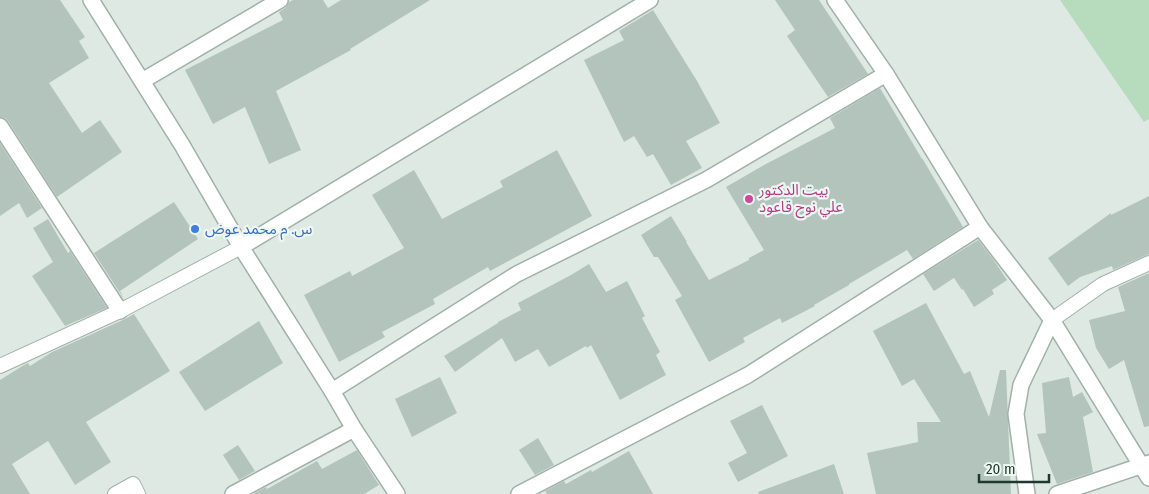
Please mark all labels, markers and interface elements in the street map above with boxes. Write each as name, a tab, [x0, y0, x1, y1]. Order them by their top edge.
place label: بيت الدكتور علي نوح قاعود	[758, 181, 843, 219]
marker: بيت الدكتور علي نوح قاعود	[743, 193, 755, 205]
place label: س. م محمد عوض	[205, 220, 312, 240]
marker: س. م محمد عوض	[189, 223, 201, 235]
scale bar	[979, 452, 1049, 484]
text: 20 m	[986, 460, 1016, 478]

